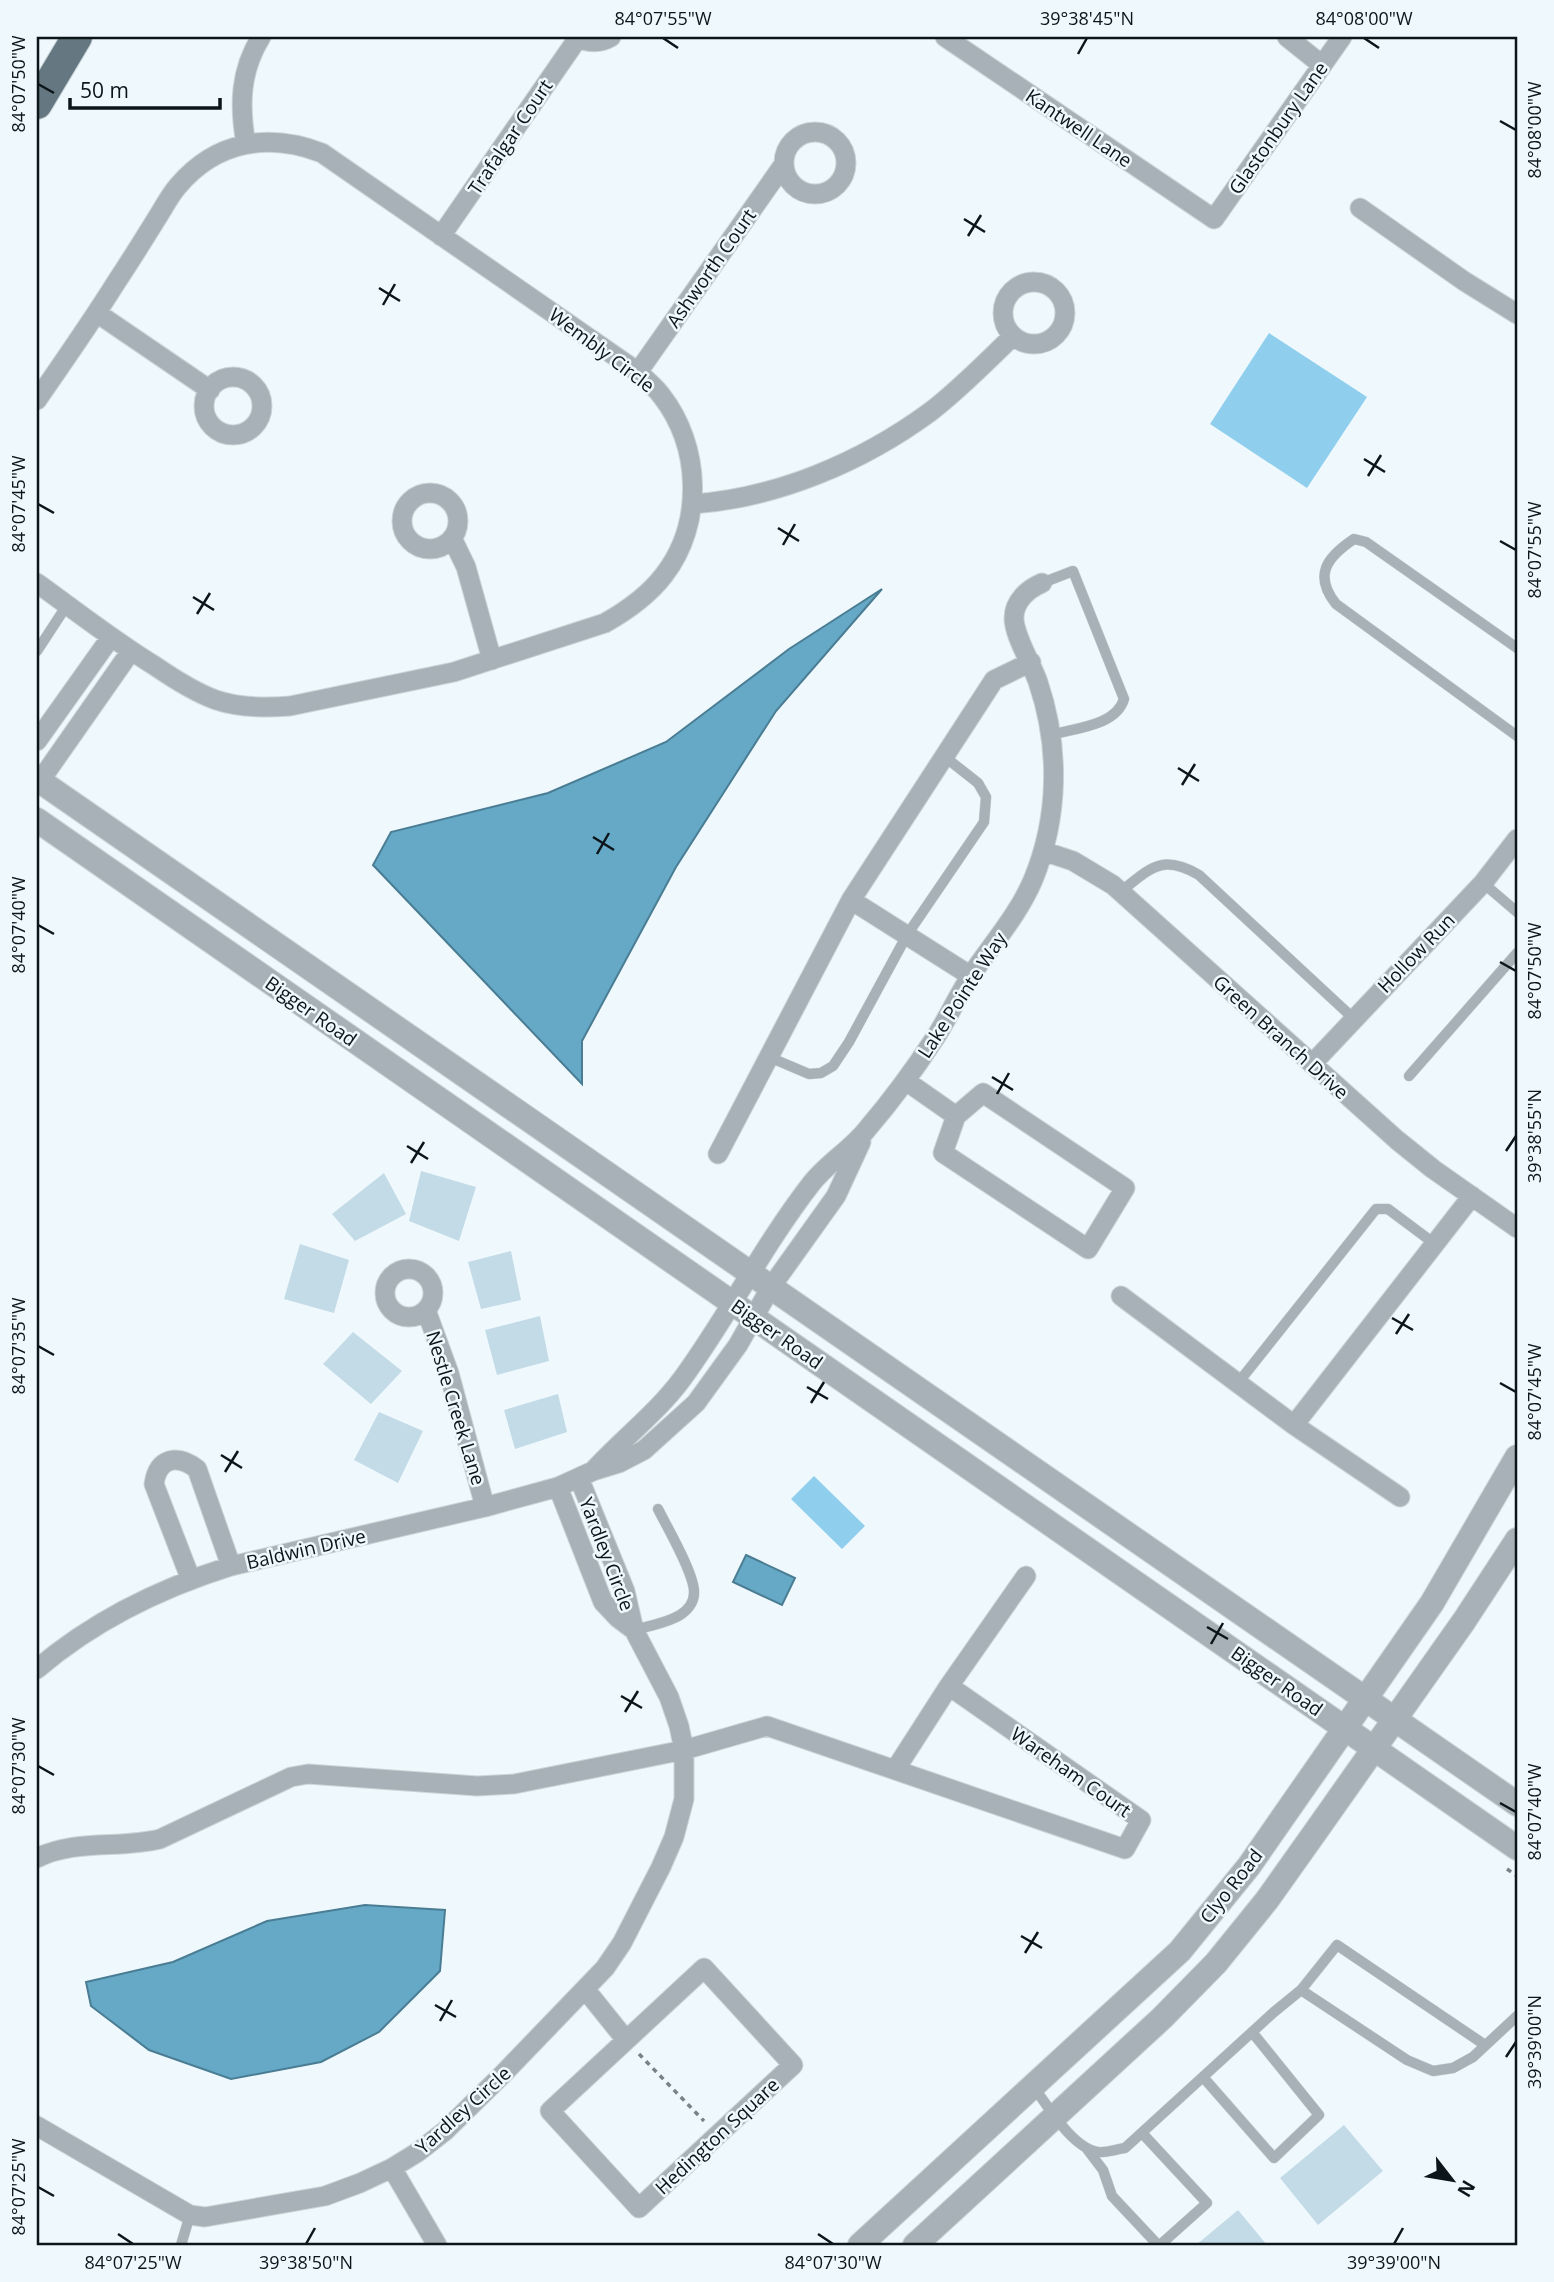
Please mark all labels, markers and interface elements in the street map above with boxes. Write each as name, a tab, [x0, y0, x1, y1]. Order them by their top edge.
text: 84°07'55"W	[614, 6, 712, 30]
text: 39°38'45"N	[1040, 6, 1134, 30]
text: 84°08'00"W	[1315, 6, 1413, 30]
text: 84°07'50"W	[6, 35, 30, 133]
street label: Glastonbury Lane	[1223, 56, 1333, 200]
scale bar	[70, 66, 220, 110]
street label: Trafalgar Court	[462, 74, 558, 200]
text: 50 m	[80, 76, 129, 104]
text: 84°08'00"W	[1522, 81, 1546, 179]
street label: Kantwell Lane	[1021, 83, 1137, 173]
street label: Ashworth Court	[660, 203, 762, 333]
street label: Wembly Circle	[544, 302, 660, 398]
text: 84°07'45"W	[6, 455, 30, 553]
text: 84°07'55"W	[1522, 501, 1546, 599]
text: 84°07'40"W	[6, 876, 30, 974]
street label: Hollow Run	[1372, 908, 1460, 998]
text: 84°07'50"W	[1522, 922, 1546, 1020]
street label: Lake Pointe Way	[912, 927, 1013, 1063]
street label: Green Branch Drive	[1208, 969, 1354, 1105]
street label: Bigger Road	[260, 970, 362, 1052]
text: 39°38'55"N	[1522, 1089, 1546, 1183]
street label: Bigger Road	[726, 1293, 828, 1375]
text: 84°07'35"W	[6, 1297, 30, 1395]
street label: Nestle Creek Lane	[420, 1328, 492, 1488]
text: 84°07'45"W	[1522, 1343, 1546, 1441]
street label: Yardley Circle	[573, 1494, 641, 1614]
street label: Baldwin Drive	[244, 1523, 368, 1575]
street label: Bigger Road	[1226, 1640, 1328, 1722]
text: 84°07'30"W	[6, 1717, 30, 1815]
street label: Wareham Court	[1006, 1721, 1136, 1823]
text: 84°07'40"W	[1522, 1763, 1546, 1861]
street label: Clyo Road	[1194, 1843, 1268, 1929]
text: 39°39'00"N	[1522, 1995, 1546, 2089]
street label: Yardley Circle	[410, 2060, 516, 2160]
street label: Hedington Square	[649, 2072, 785, 2200]
text: 84°07'25"W	[6, 2138, 30, 2236]
north arrow	[1418, 2146, 1488, 2216]
text: N	[1451, 2175, 1482, 2202]
text: 84°07'25"W	[84, 2250, 182, 2274]
text: 39°38'50"N	[259, 2250, 353, 2274]
text: 84°07'30"W	[784, 2250, 882, 2274]
text: 39°39'00"N	[1347, 2250, 1441, 2274]

